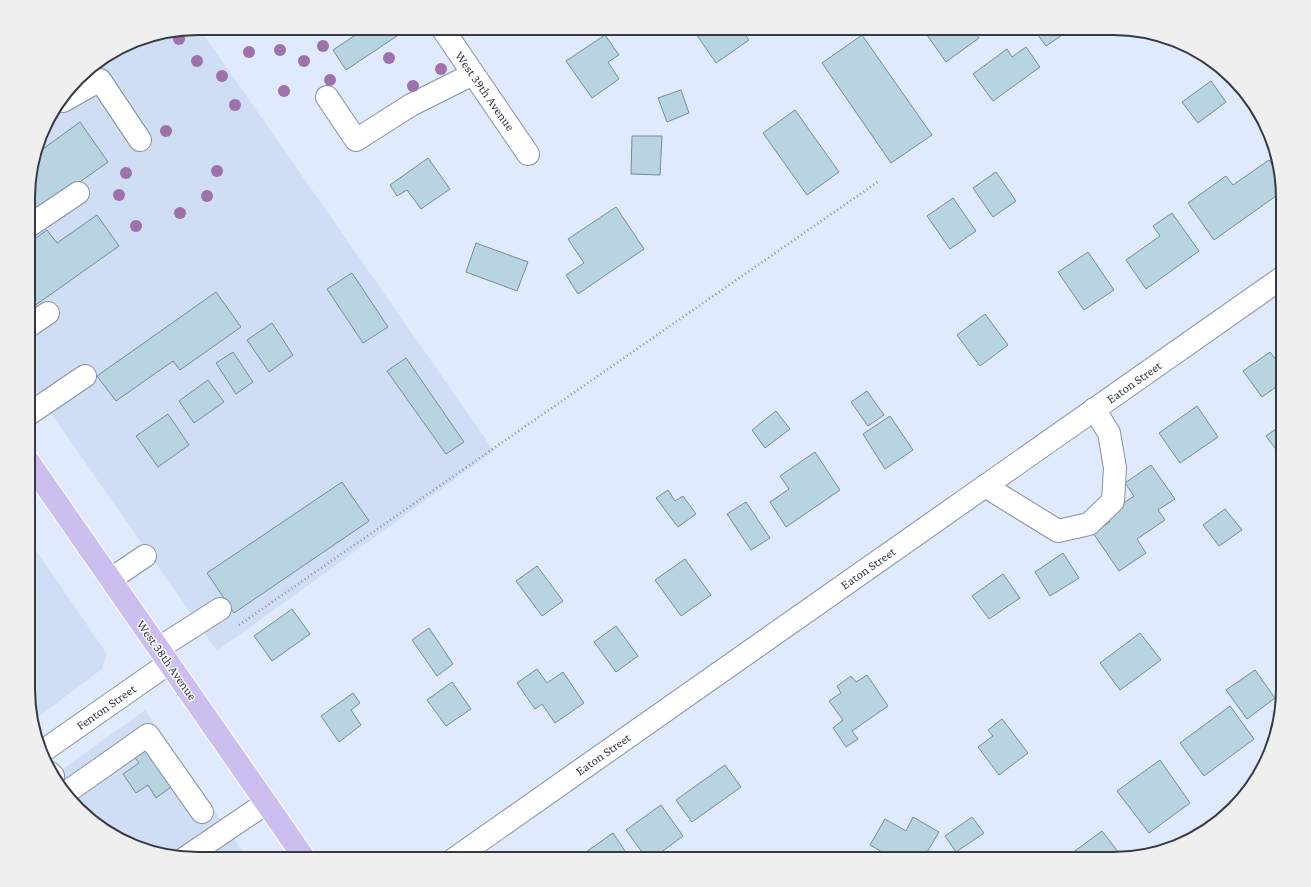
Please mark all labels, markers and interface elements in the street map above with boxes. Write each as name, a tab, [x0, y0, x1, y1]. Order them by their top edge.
street label: West 39th Avenue	[452, 48, 518, 134]
street label: Eaton Street	[1104, 357, 1165, 406]
street label: Eaton Street	[838, 543, 899, 592]
street label: West 38th Avenue	[134, 617, 200, 703]
street label: Fenton Street	[73, 681, 139, 733]
street label: Eaton Street	[573, 729, 634, 778]

